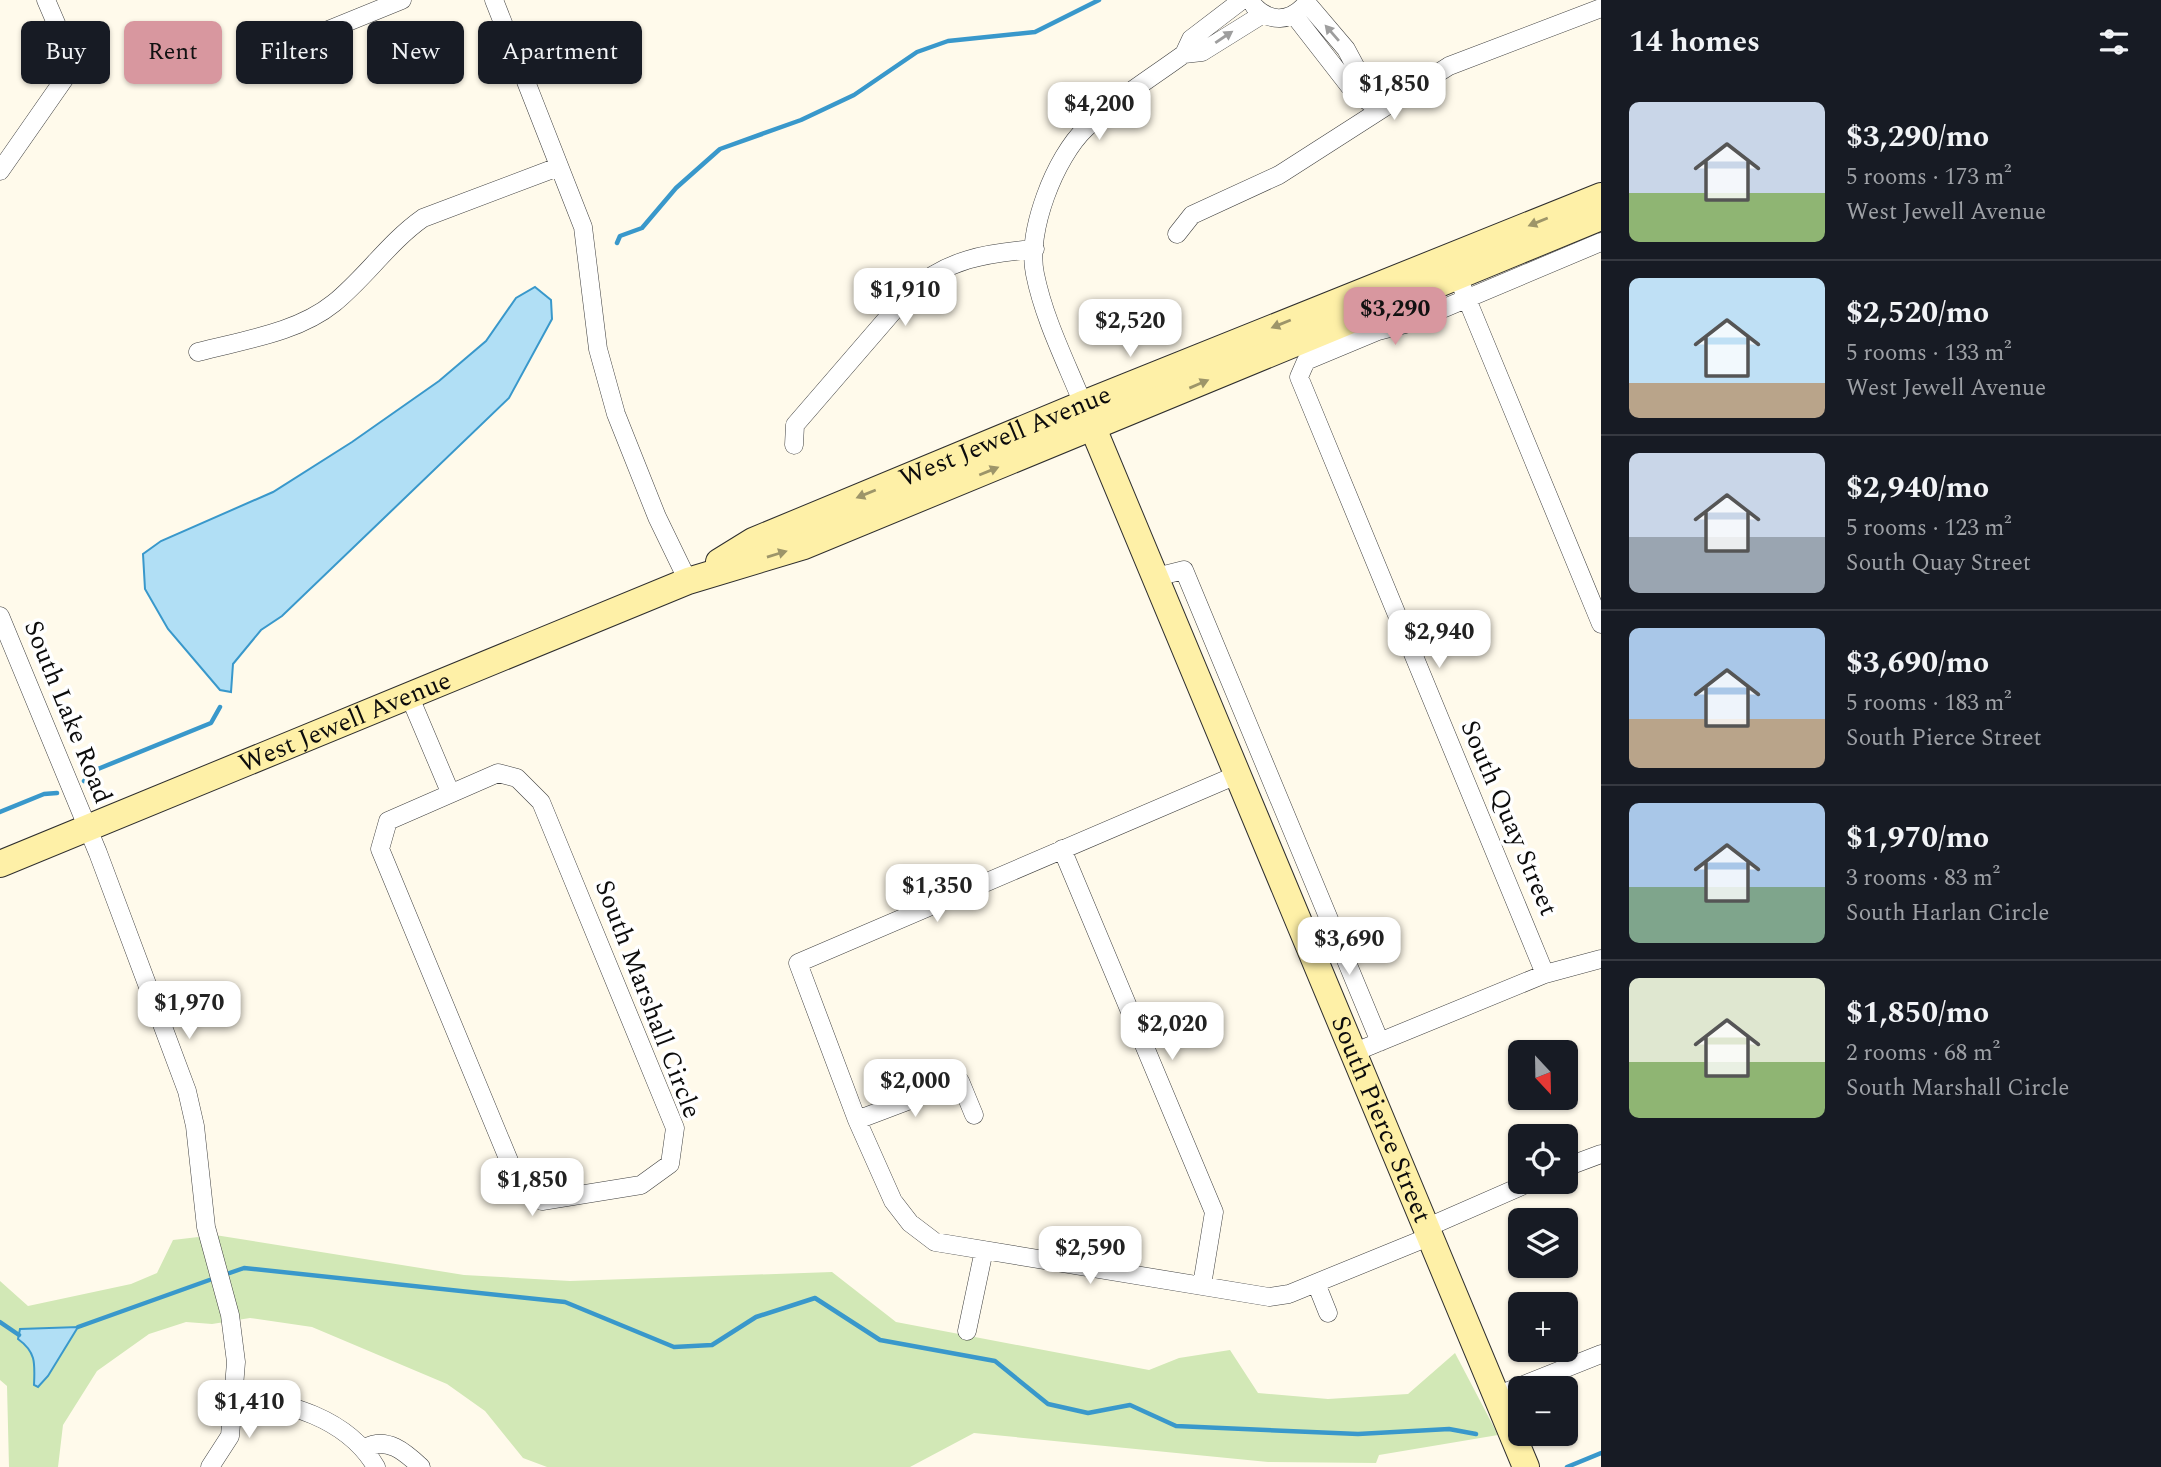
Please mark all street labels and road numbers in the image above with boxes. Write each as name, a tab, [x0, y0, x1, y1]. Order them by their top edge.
street label: West Jewell Avenue	[893, 375, 1117, 498]
street label: South Lake Road	[13, 614, 123, 810]
street label: West Jewell Avenue	[233, 661, 457, 784]
street label: South Quay Street	[1450, 714, 1568, 922]
street label: South Marshall Circle	[584, 874, 712, 1124]
street label: South Pierce Street	[1320, 1010, 1442, 1229]

